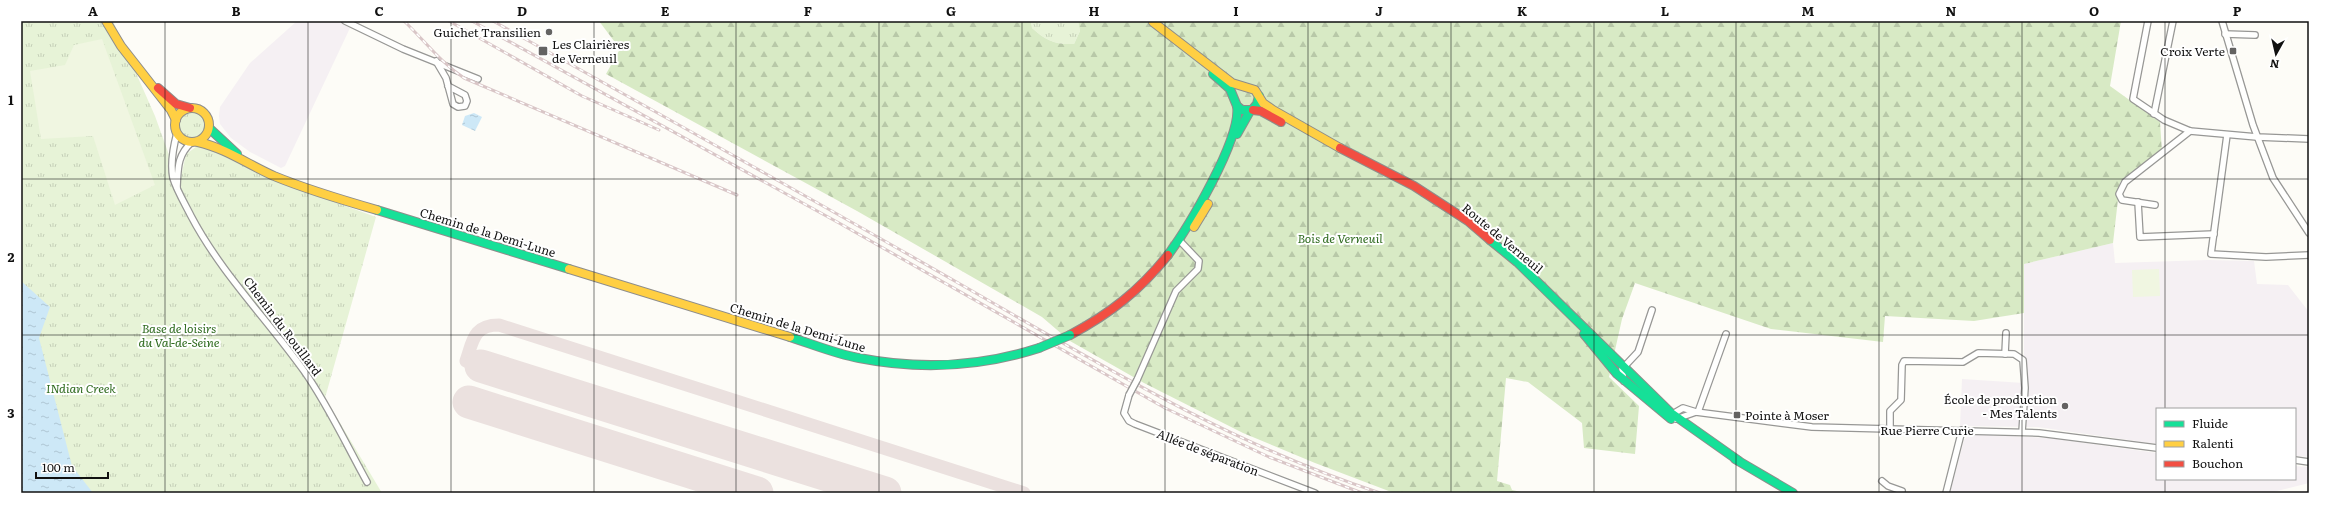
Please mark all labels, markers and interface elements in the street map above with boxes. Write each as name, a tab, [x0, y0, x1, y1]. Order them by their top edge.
text: A	[88, 1, 98, 20]
text: B	[232, 1, 241, 20]
text: C	[374, 1, 384, 20]
text: D	[517, 1, 527, 20]
text: E	[661, 1, 670, 20]
text: F	[804, 1, 812, 20]
text: G	[946, 1, 956, 20]
text: H	[1089, 1, 1100, 20]
text: I	[1233, 1, 1239, 20]
text: J	[1375, 1, 1383, 20]
text: K	[1517, 1, 1528, 20]
text: L	[1661, 1, 1669, 20]
text: M	[1802, 1, 1815, 20]
text: N	[1946, 1, 1957, 20]
text: O	[2089, 1, 2099, 20]
text: P	[2233, 1, 2242, 20]
place label: Guichet Transilien	[433, 23, 541, 41]
marker: Guichet Transilien	[544, 27, 554, 37]
north arrow	[2256, 34, 2296, 74]
place label: Les Clairières de Verneuil	[552, 35, 630, 67]
place label: Croix Verte	[2160, 42, 2225, 60]
marker: Les Clairières de Verneuil	[537, 45, 549, 57]
marker: Croix Verte	[2228, 46, 2238, 56]
text: N	[2269, 56, 2280, 73]
text: 1	[8, 90, 14, 109]
street label: Route de Verneuil	[1459, 199, 1547, 277]
street label: Chemin de la Demi-Lune	[418, 203, 558, 261]
park label: Bois de Verneuil	[1297, 229, 1383, 247]
text: 2	[8, 247, 15, 266]
street label: Chemin du Rouillard	[240, 273, 327, 380]
street label: Chemin de la Demi-Lune	[728, 298, 868, 356]
park label: Base de loisirs du Val-de-Seine	[138, 319, 220, 351]
park label: INdian Creek	[46, 379, 116, 397]
place label: École de production - Mes Talents	[1944, 390, 2058, 422]
marker: École de production - Mes Talents	[2060, 401, 2070, 411]
text: 3	[7, 403, 15, 422]
place label: Pointe à Moser	[1745, 406, 1829, 424]
legend	[2156, 408, 2296, 480]
marker: Pointe à Moser	[1732, 410, 1742, 420]
text: Fluide	[2192, 414, 2228, 432]
street label: Rue Pierre Curie	[1880, 421, 1974, 439]
street label: Allée de séparation	[1154, 424, 1262, 480]
text: Ralenti	[2192, 434, 2233, 452]
scale bar	[36, 454, 108, 480]
text: Bouchon	[2192, 454, 2243, 472]
text: 100 m	[42, 458, 75, 476]

